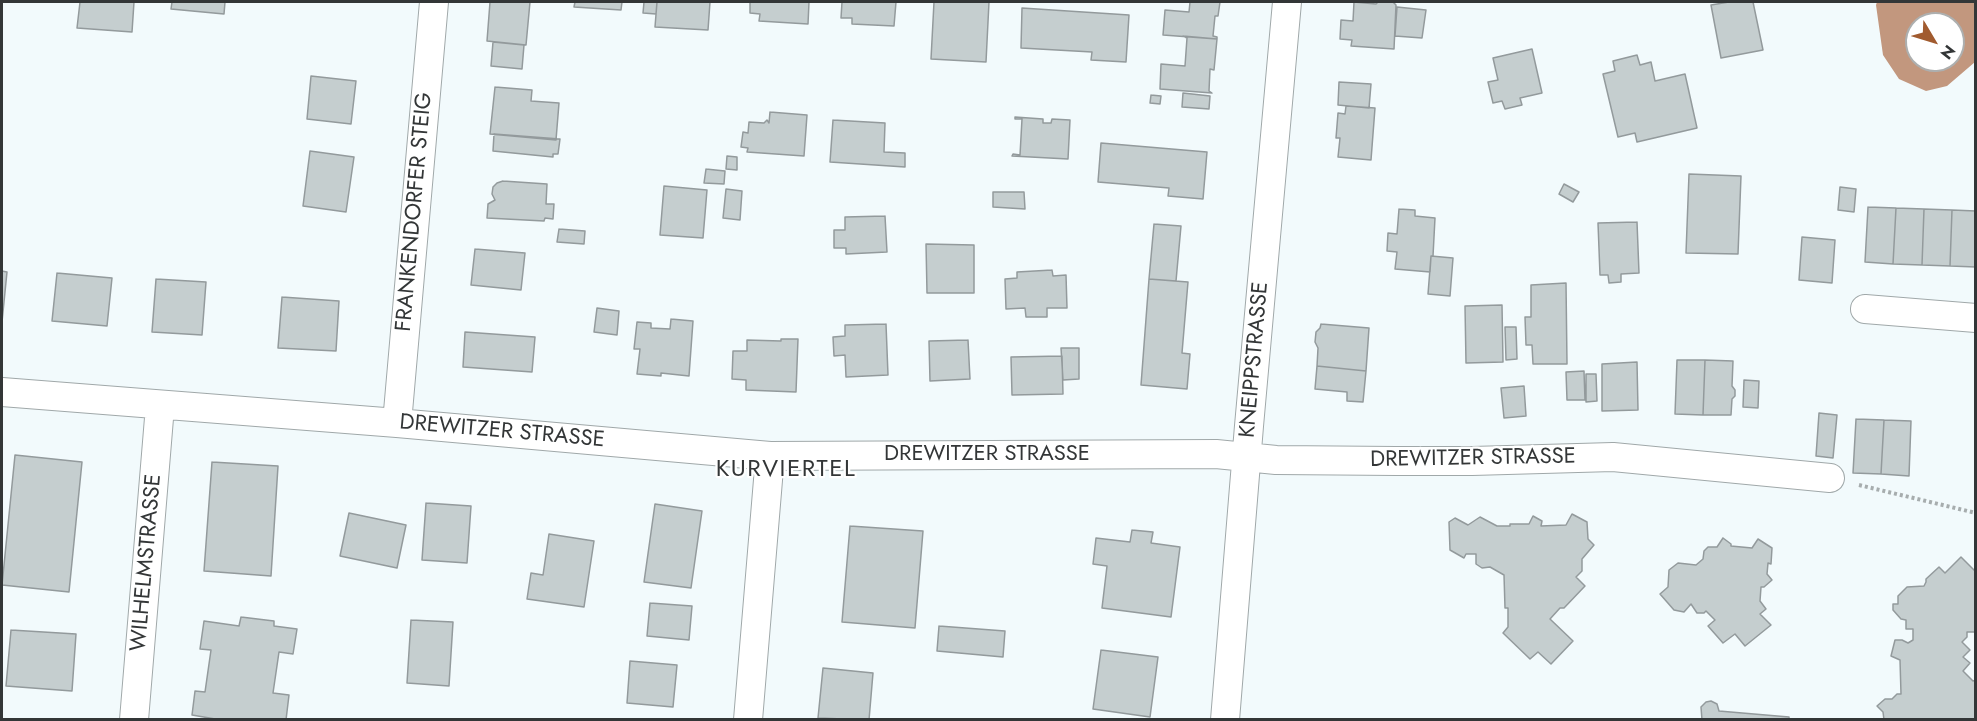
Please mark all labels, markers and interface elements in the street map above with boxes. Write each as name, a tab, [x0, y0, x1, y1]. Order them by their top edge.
north arrow	[1905, 12, 1965, 72]
text: N	[1935, 40, 1961, 64]
street label: FRANKENDORFER STEIG	[391, 91, 439, 333]
street label: KNEIPPSTRASSE	[1235, 281, 1275, 439]
street label: DREWITZER STRASSE	[398, 410, 606, 454]
street label: DREWITZER STRASSE	[884, 442, 1090, 468]
street label: DREWITZER STRASSE	[1370, 444, 1576, 474]
district label: KURVIERTEL	[716, 456, 856, 484]
street label: WILHELMSTRASSE	[126, 473, 168, 653]

